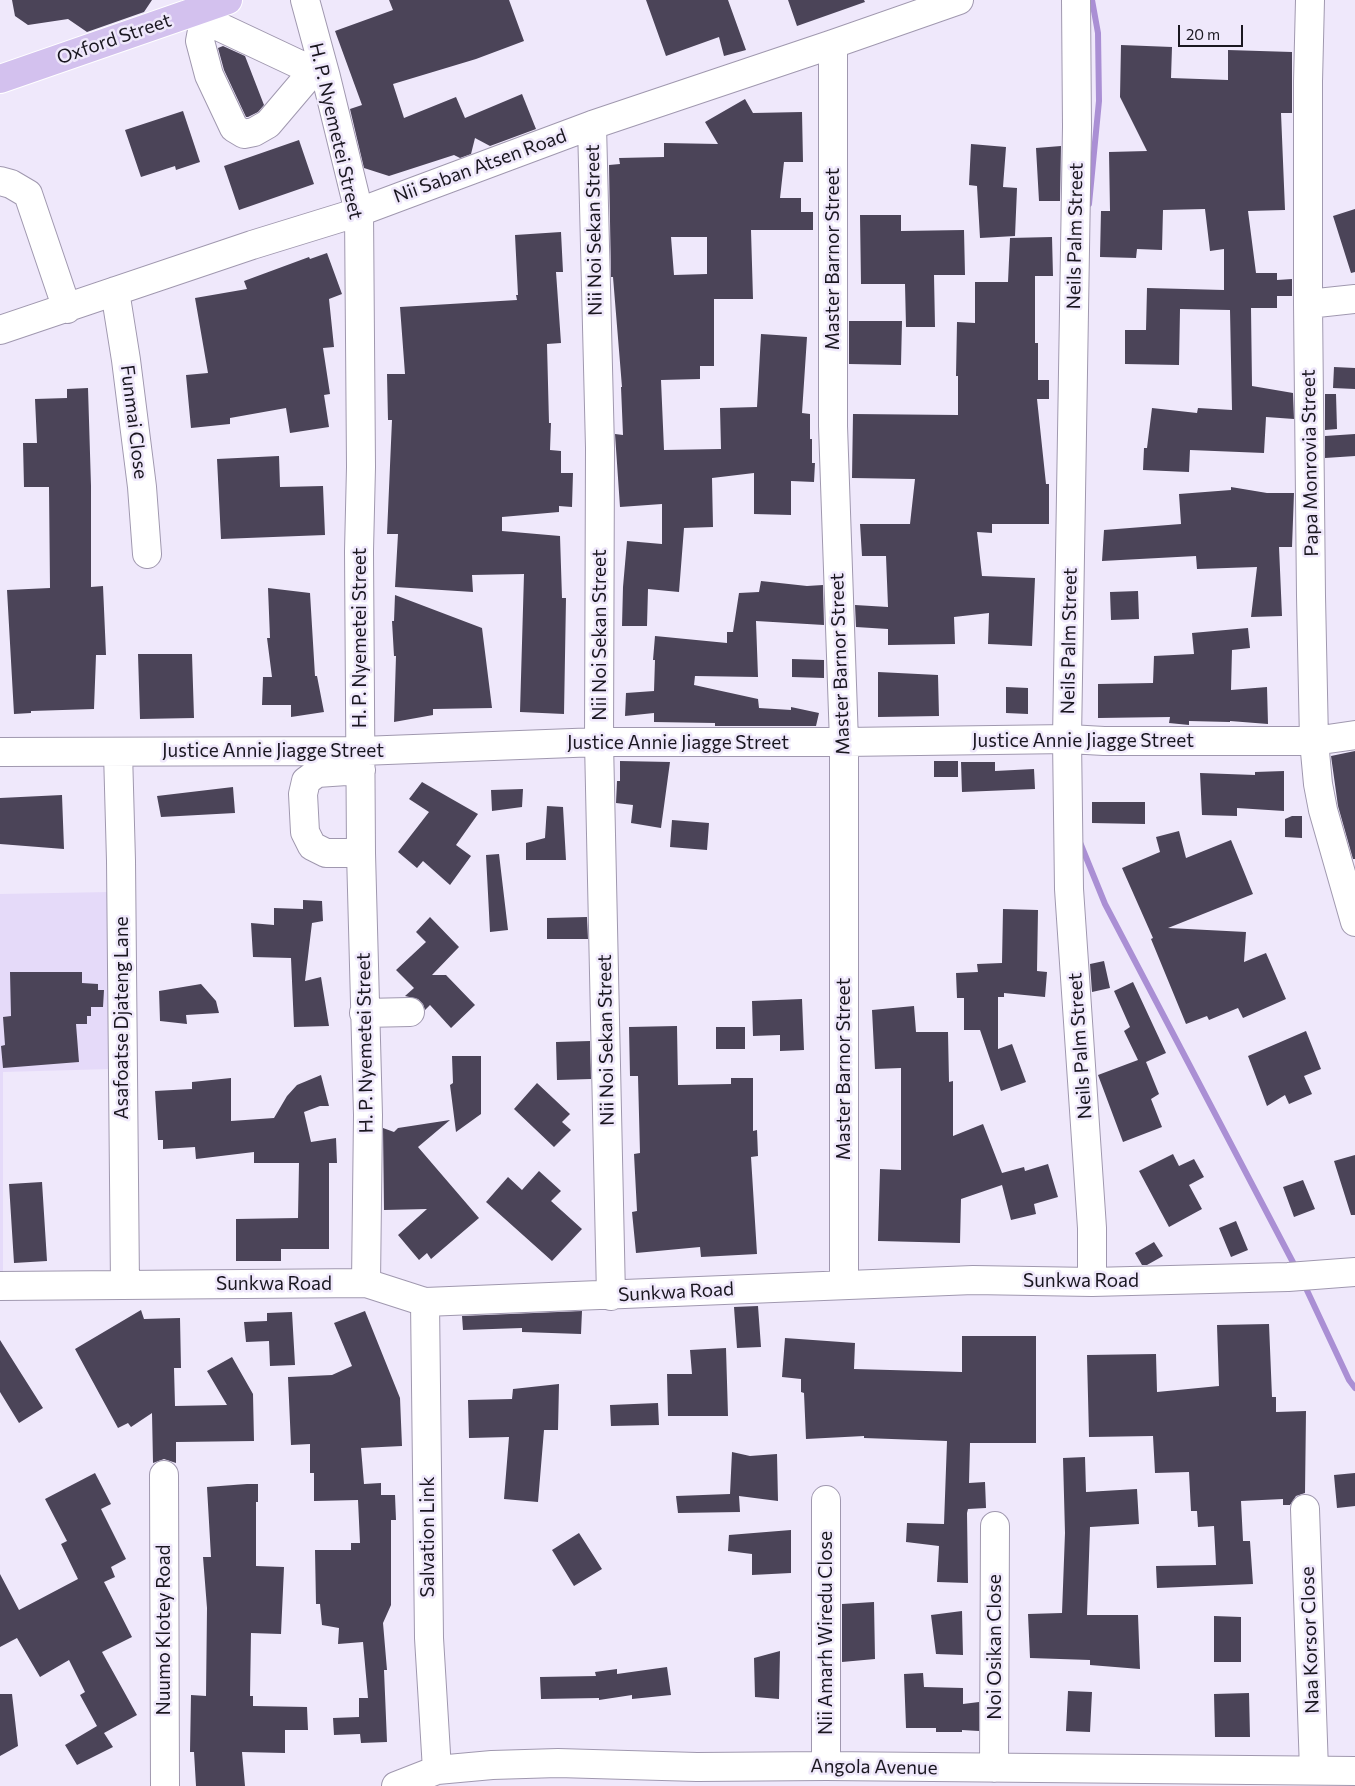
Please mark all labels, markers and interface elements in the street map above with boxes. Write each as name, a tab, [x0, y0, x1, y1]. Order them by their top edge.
street label: Oxford Street	[54, 9, 174, 69]
scale bar	[1180, 15, 1245, 47]
text: 20 m	[1186, 25, 1220, 43]
street label: H. P. Nyemetei Street	[305, 40, 367, 222]
street label: Nii Saban Atsen Road	[390, 124, 570, 208]
street label: Nii Noi Sekan Street	[581, 144, 607, 316]
street label: Neils Palm Street	[1062, 162, 1088, 310]
street label: Master Barnor Street	[822, 168, 844, 350]
street label: Funmai Close	[116, 364, 152, 480]
street label: Papa Monrovia Street	[1297, 369, 1323, 557]
street label: H. P. Nyemetei Street	[349, 548, 371, 728]
street label: Nii Noi Sekan Street	[589, 549, 611, 721]
street label: Neils Palm Street	[1056, 567, 1082, 715]
street label: Master Barnor Street	[825, 572, 855, 756]
street label: Justice Annie Jiagge Street	[972, 730, 1194, 752]
street label: Justice Annie Jiagge Street	[567, 732, 789, 754]
street label: Justice Annie Jiagge Street	[162, 740, 384, 762]
street label: Asafoatse Djateng Lane	[111, 916, 133, 1120]
street label: H. P. Nyemetei Street	[352, 952, 378, 1134]
street label: Nii Noi Sekan Street	[593, 954, 619, 1126]
street label: Neils Palm Street	[1064, 972, 1096, 1120]
street label: Master Barnor Street	[833, 978, 855, 1160]
street label: Sunkwa Road	[1023, 1270, 1139, 1292]
street label: Sunkwa Road	[216, 1273, 332, 1295]
street label: Sunkwa Road	[618, 1278, 734, 1306]
street label: Salvation Link	[417, 1477, 439, 1597]
street label: Nii Amarh Wiredu Close	[815, 1531, 837, 1735]
street label: Nuumo Klotey Road	[153, 1544, 175, 1716]
street label: Naa Korsor Close	[1296, 1566, 1324, 1714]
street label: Noi Osikan Close	[984, 1574, 1006, 1720]
street label: Angola Avenue	[810, 1754, 938, 1780]

